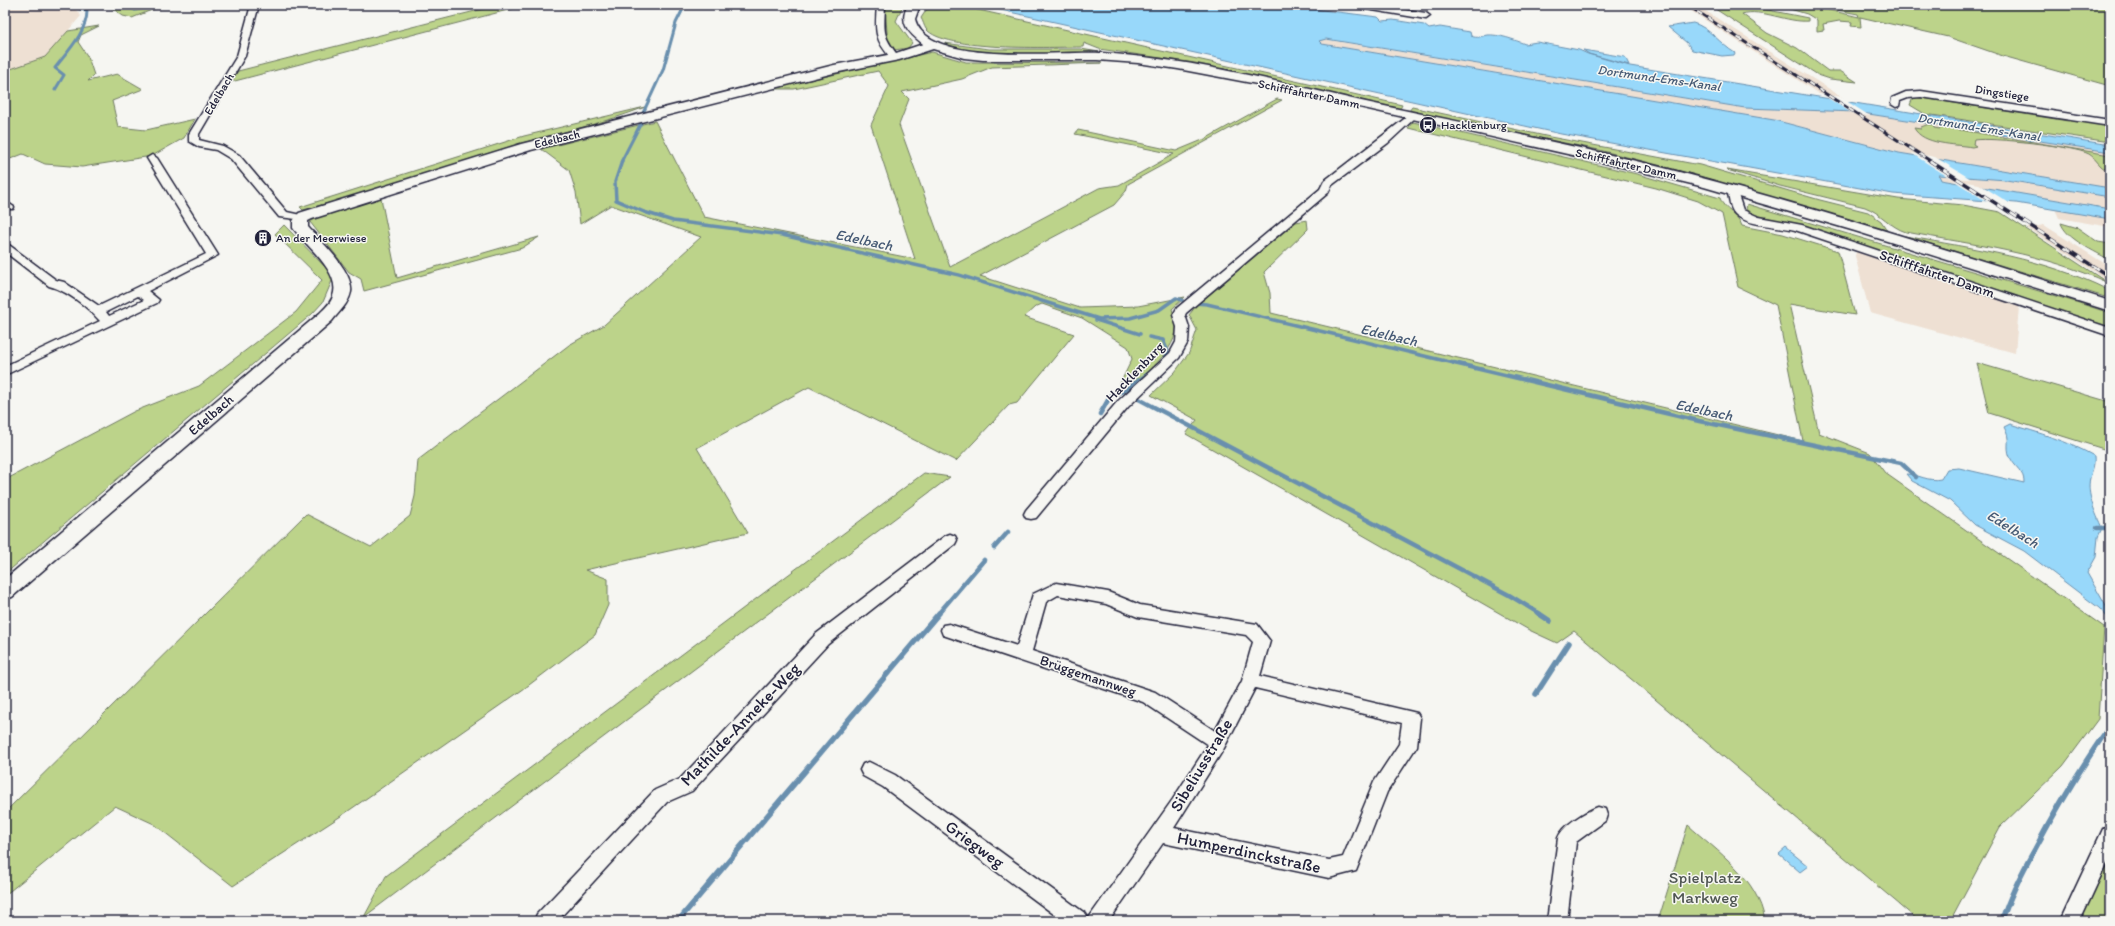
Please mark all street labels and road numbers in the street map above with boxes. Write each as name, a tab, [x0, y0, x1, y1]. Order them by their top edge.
street label: Edelbach	[201, 71, 237, 117]
street label: Schifffahrter Damm	[1257, 76, 1361, 112]
street label: Dingstiege	[1974, 82, 2030, 104]
street label: Edelbach	[533, 127, 581, 151]
street label: Schifffahrter Damm	[1574, 146, 1678, 182]
street label: Schifffahrter Damm	[1877, 246, 1997, 302]
street label: Hacklenburg	[1102, 338, 1168, 406]
street label: Edelbach	[185, 391, 237, 439]
street label: Brüggemannweg	[1038, 652, 1139, 701]
street label: Mathilde-Anneke-Weg	[676, 658, 804, 790]
street label: Sibeliusstraße	[1165, 715, 1237, 815]
street label: Griegweg	[942, 816, 1009, 872]
street label: Humperdinckstraße	[1175, 827, 1323, 877]

